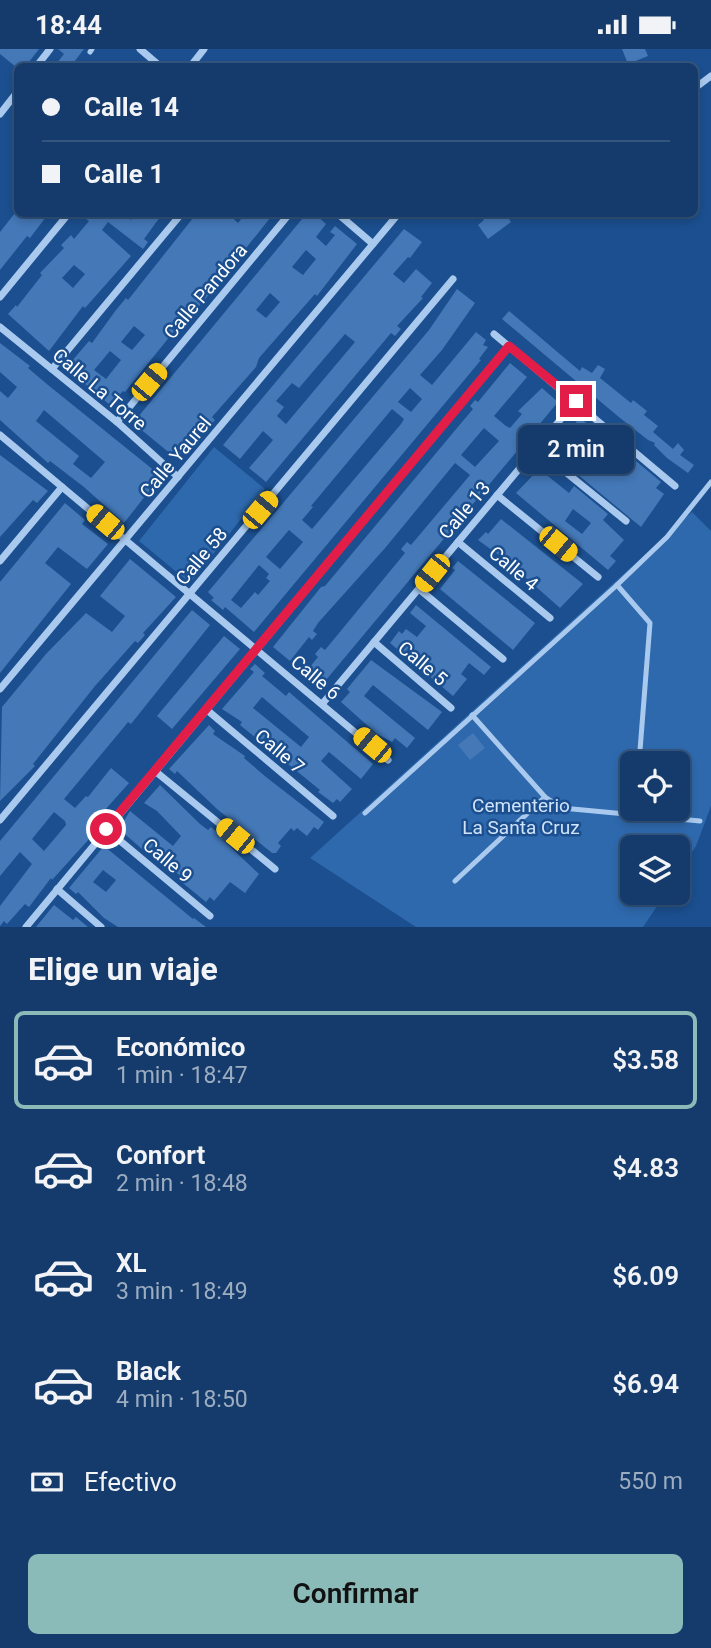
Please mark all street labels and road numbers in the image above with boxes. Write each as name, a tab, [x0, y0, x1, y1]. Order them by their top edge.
street label: Calle Pandora	[159, 239, 252, 344]
street label: Calle La Torre	[48, 343, 151, 435]
street label: Calle Yaurel	[135, 412, 216, 503]
street label: Calle 13	[434, 477, 495, 544]
street label: Calle 58	[171, 523, 232, 590]
street label: Calle 4	[484, 541, 543, 596]
street label: Calle 5	[393, 636, 452, 691]
street label: Calle 6	[286, 650, 345, 705]
street label: Calle 7	[250, 724, 309, 779]
street label: Calle 9	[138, 833, 197, 888]

